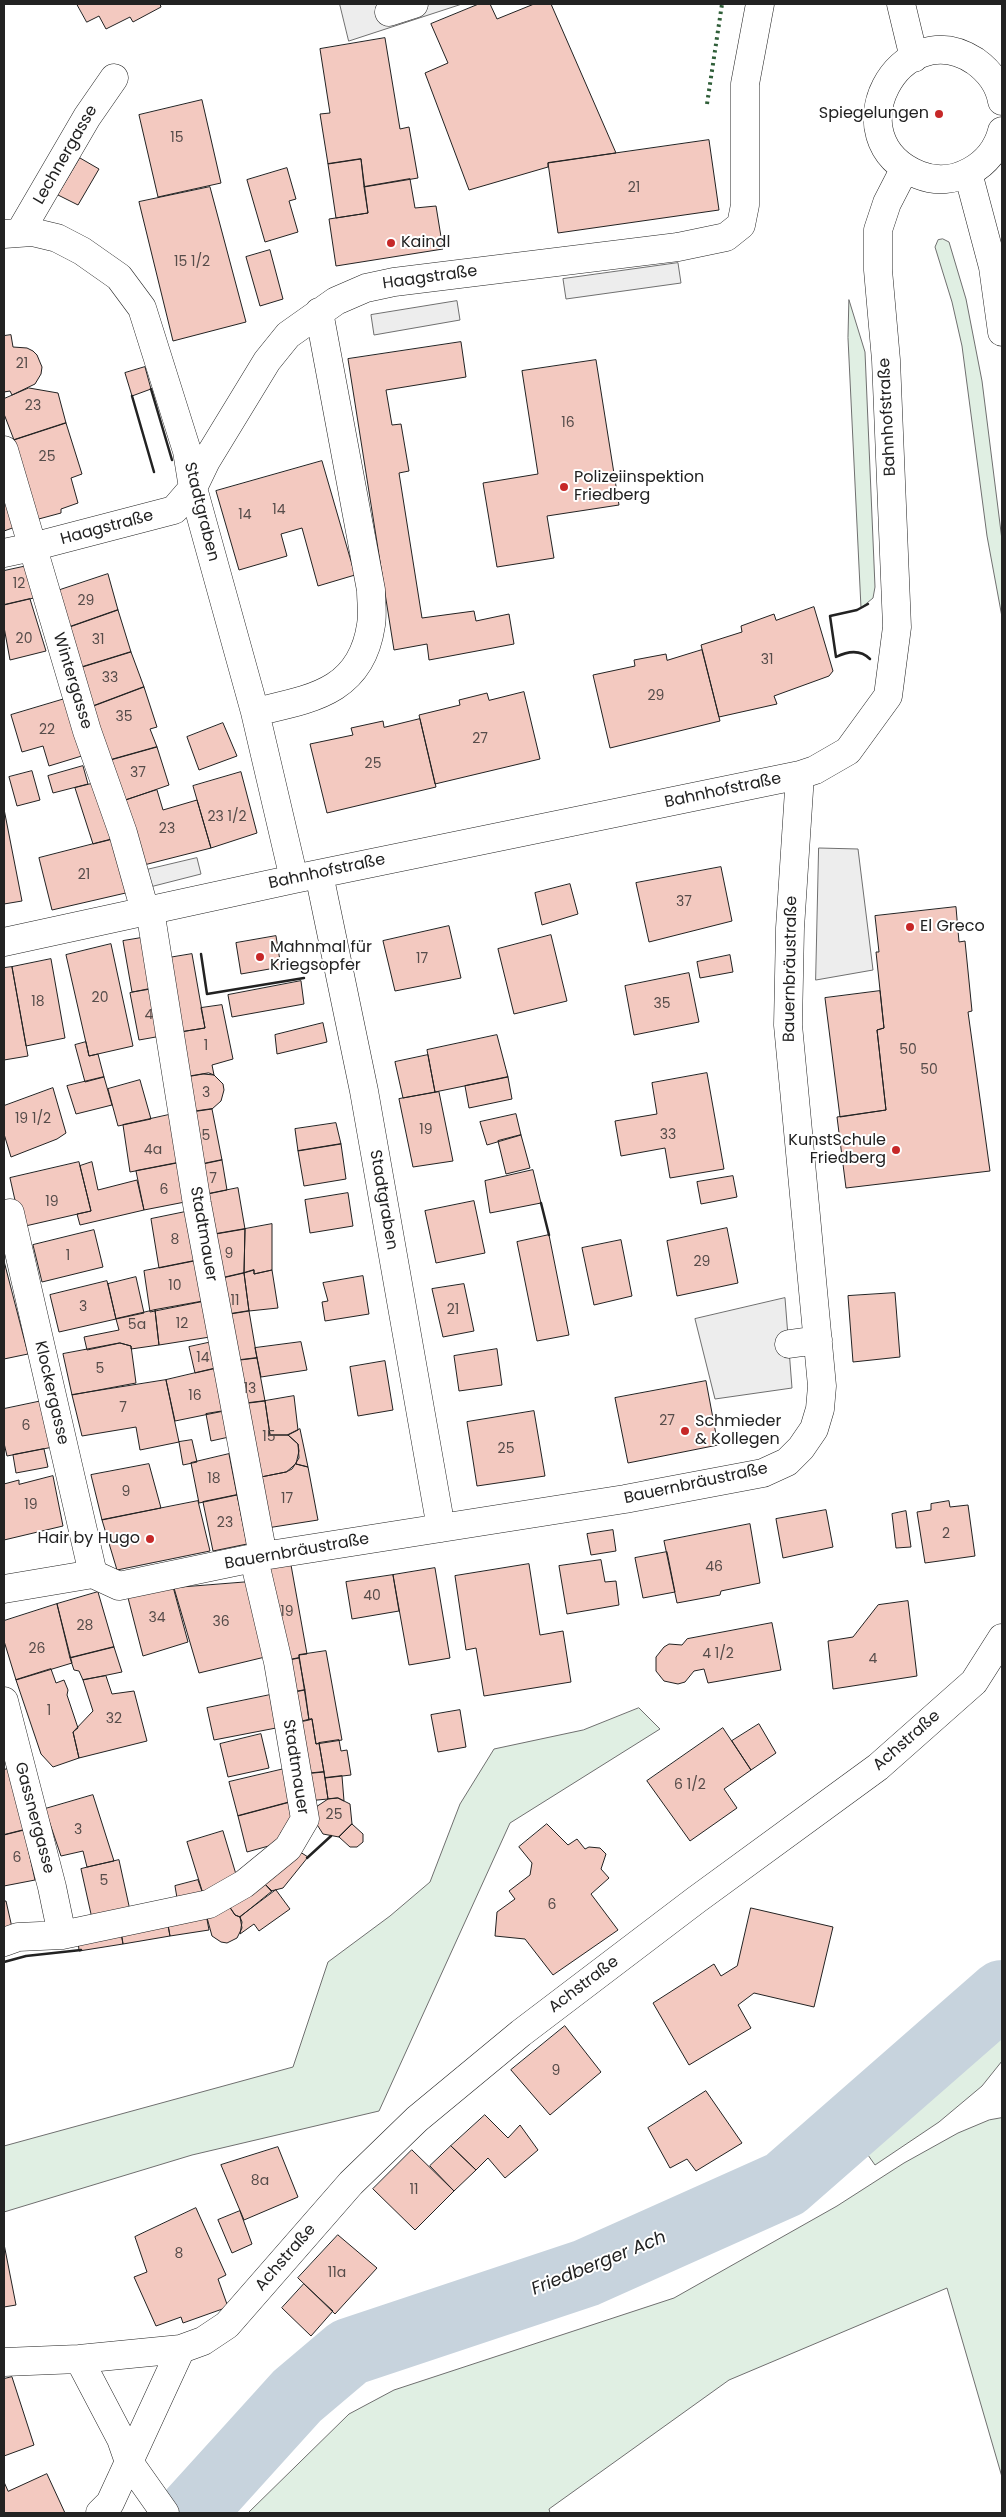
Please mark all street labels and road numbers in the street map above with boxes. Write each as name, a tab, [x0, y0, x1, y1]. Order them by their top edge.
street label: Lechnergasse	[30, 102, 102, 208]
street label: Haagstraße	[381, 262, 479, 294]
street label: Bahnhofstraße	[875, 357, 901, 477]
street label: Stadtgraben	[179, 461, 223, 563]
street label: Haagstraße	[58, 506, 156, 550]
street label: Wintergasse	[48, 630, 96, 732]
street label: Bahnhofstraße	[663, 769, 783, 813]
street label: Bahnhofstraße	[267, 850, 387, 894]
street label: Bauernbräustraße	[780, 896, 802, 1042]
street label: Stadtgraben	[365, 1148, 401, 1252]
street label: Stadtmauer	[185, 1185, 221, 1283]
street label: Klockergasse	[30, 1339, 72, 1447]
street label: Bauernbräustraße	[622, 1459, 770, 1509]
street label: Bauernbräustraße	[223, 1530, 371, 1574]
street label: Achstraße	[870, 1707, 944, 1775]
street label: Stadtmauer	[278, 1718, 312, 1816]
street label: Gassnergasse	[10, 1760, 58, 1876]
street label: Achstraße	[545, 1953, 623, 2017]
street label: Achstraße	[252, 2221, 320, 2295]

